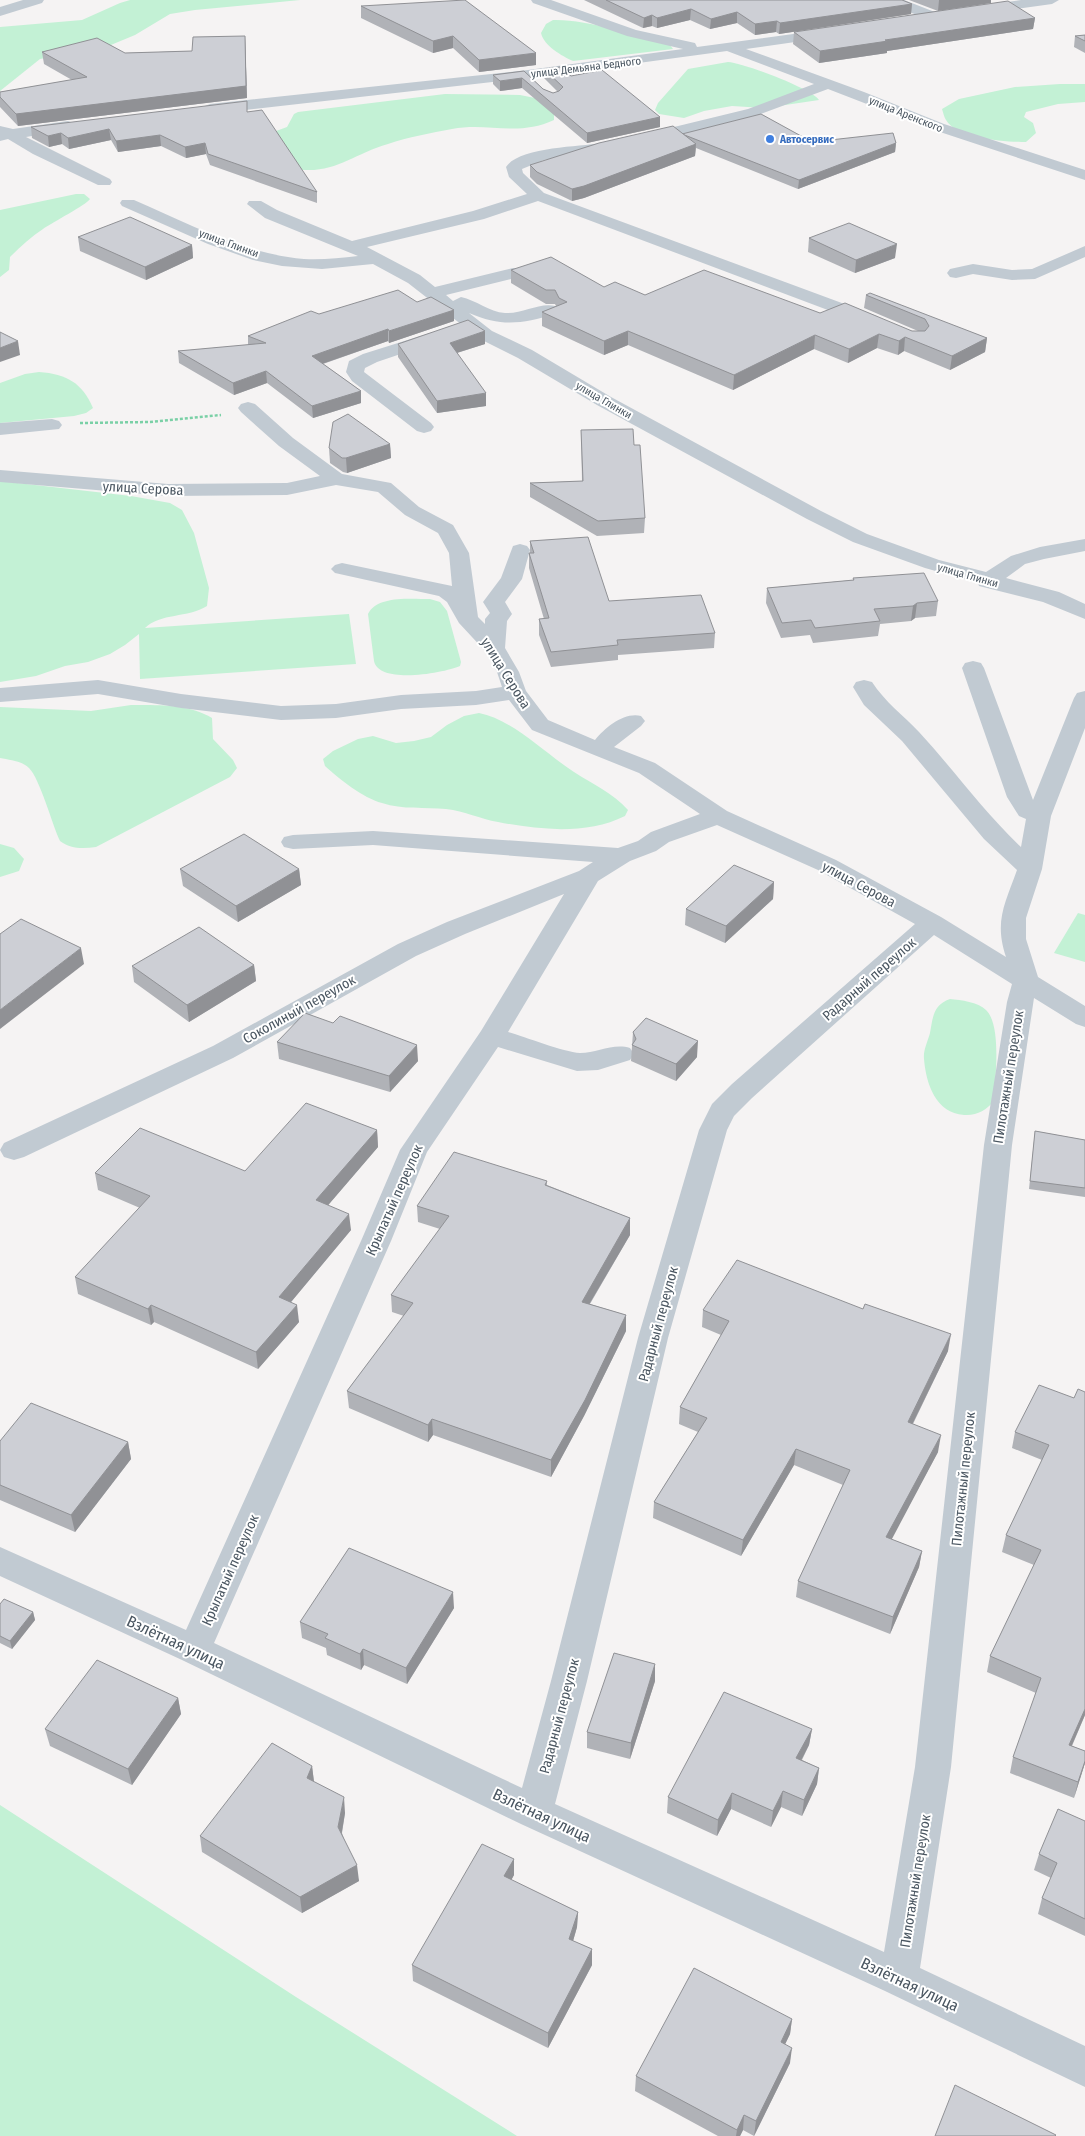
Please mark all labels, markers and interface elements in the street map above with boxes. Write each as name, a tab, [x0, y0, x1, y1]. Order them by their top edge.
street label: улица Демьяна Бедного	[530, 54, 642, 81]
street label: улица Аренского	[867, 94, 945, 135]
marker: Автосервис	[764, 133, 776, 145]
place label: Автосервис	[779, 133, 834, 146]
street label: улица Глинки	[197, 227, 261, 260]
street label: улица Глинки	[573, 379, 634, 422]
street label: улица Серова	[102, 478, 184, 499]
street label: улица Глинки	[936, 561, 1000, 590]
street label: улица Серова	[477, 635, 534, 712]
street label: улица Серова	[819, 858, 898, 911]
street label: Радарный переулок	[819, 934, 920, 1025]
street label: Соколиный переулок	[240, 971, 359, 1047]
street label: Пилотажный переулок	[990, 1009, 1027, 1145]
street label: Крылатый переулок	[362, 1142, 427, 1258]
street label: Радарный переулок	[635, 1264, 682, 1383]
street label: Пилотажный переулок	[948, 1411, 979, 1547]
street label: Крылатый переулок	[198, 1512, 263, 1628]
street label: Взлётная улица	[124, 1611, 228, 1673]
street label: Радарный переулок	[536, 1656, 583, 1775]
street label: Взлётная улица	[490, 1784, 594, 1846]
street label: Пилотажный переулок	[897, 1813, 934, 1949]
street label: Взлётная улица	[858, 1953, 962, 2015]

